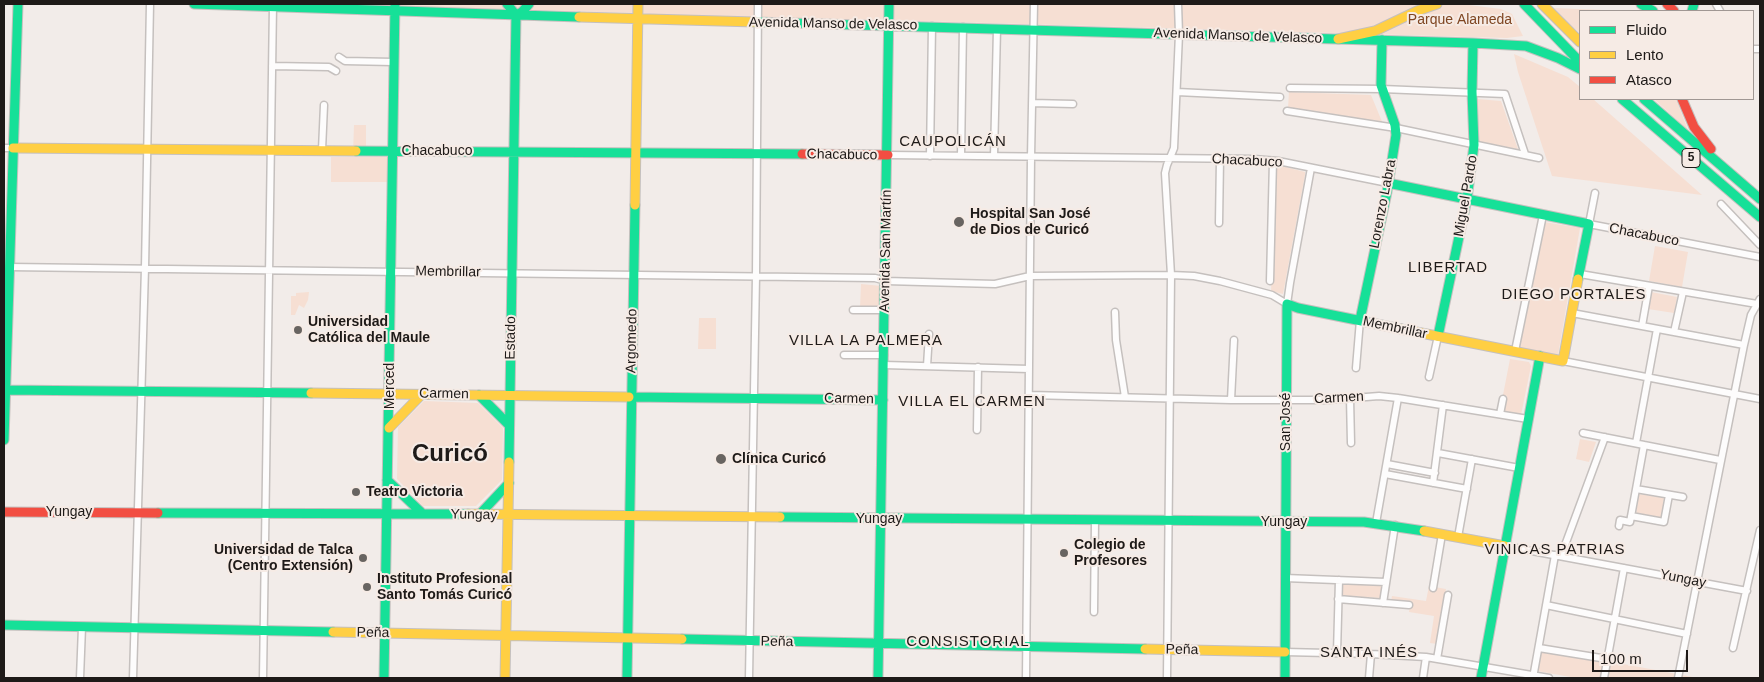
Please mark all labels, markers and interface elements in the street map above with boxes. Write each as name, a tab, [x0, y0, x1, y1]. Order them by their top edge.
legend	[1579, 10, 1754, 100]
park label: Parque Alameda	[1408, 12, 1512, 28]
street label: Avenida Manso de Velasco	[749, 14, 917, 34]
text: Fluido	[1626, 21, 1667, 38]
street label: Avenida Manso de Velasco	[1153, 25, 1323, 47]
text: Lento	[1626, 46, 1664, 63]
text: Atasco	[1626, 71, 1672, 88]
district label: CAUPOLICÁN	[898, 133, 1008, 151]
street label: Chacabuco	[402, 143, 472, 159]
street label: Chacabuco	[806, 146, 878, 164]
road number: 5	[1682, 148, 1700, 168]
street label: Chacabuco	[1211, 151, 1283, 171]
street label: Miguel Pardo	[1451, 154, 1481, 238]
street label: Lorenzo Labra	[1366, 158, 1400, 250]
street label: Avenida San Martín	[877, 190, 895, 312]
place label: Hospital San José de Dios de Curicó	[970, 206, 1091, 238]
marker: Hospital San José de Dios de Curicó	[952, 215, 966, 229]
street label: Chacabuco	[1608, 220, 1680, 250]
district label: LIBERTAD	[1407, 259, 1489, 277]
street label: Membrillar	[415, 263, 481, 281]
district label: DIEGO PORTALES	[1500, 286, 1648, 304]
street label: Argomedo	[623, 309, 641, 373]
street label: Membrillar	[1361, 313, 1429, 343]
place label: Universidad Católica del Maule	[308, 314, 430, 347]
street label: Estado	[502, 316, 520, 360]
marker: Universidad Católica del Maule	[292, 324, 304, 336]
district label: VILLA LA PALMERA	[787, 332, 945, 350]
street label: Merced	[382, 363, 398, 409]
street label: Carmen	[419, 385, 469, 403]
street label: Carmen	[1314, 388, 1364, 408]
street label: Carmen	[824, 390, 874, 408]
district label: VILLA EL CARMEN	[896, 393, 1048, 411]
street label: San José	[1278, 393, 1294, 451]
district label: Curicó	[412, 440, 488, 468]
place label: Clínica Curicó	[732, 451, 826, 467]
marker: Clínica Curicó	[714, 452, 728, 466]
place label: Teatro Victoria	[366, 484, 463, 500]
marker: Teatro Victoria	[350, 486, 362, 498]
street label: Yungay	[46, 504, 92, 520]
street label: Yungay	[451, 506, 497, 524]
street label: Yungay	[856, 511, 902, 527]
street label: Yungay	[1261, 514, 1307, 530]
place label: Colegio de Profesores	[1074, 537, 1147, 570]
district label: VINICAS PATRIAS	[1483, 541, 1627, 559]
place label: Universidad de Talca (Centro Extensión)	[214, 542, 353, 574]
marker: Colegio de Profesores	[1058, 547, 1070, 559]
marker: Universidad de Talca (Centro Extensión)	[357, 552, 369, 564]
street label: Yungay	[1658, 566, 1708, 592]
place label: Instituto Profesional Santo Tomás Curicó	[377, 571, 512, 604]
marker: Instituto Profesional Santo Tomás Curicó	[361, 581, 373, 593]
street label: Peña	[357, 624, 389, 642]
street label: Peña	[761, 633, 793, 651]
district label: CONSISTORIAL	[905, 633, 1031, 651]
scale bar	[1594, 640, 1690, 672]
street label: Peña	[1166, 641, 1198, 659]
district label: SANTA INÉS	[1319, 644, 1419, 662]
text: 100 m	[1600, 650, 1642, 667]

